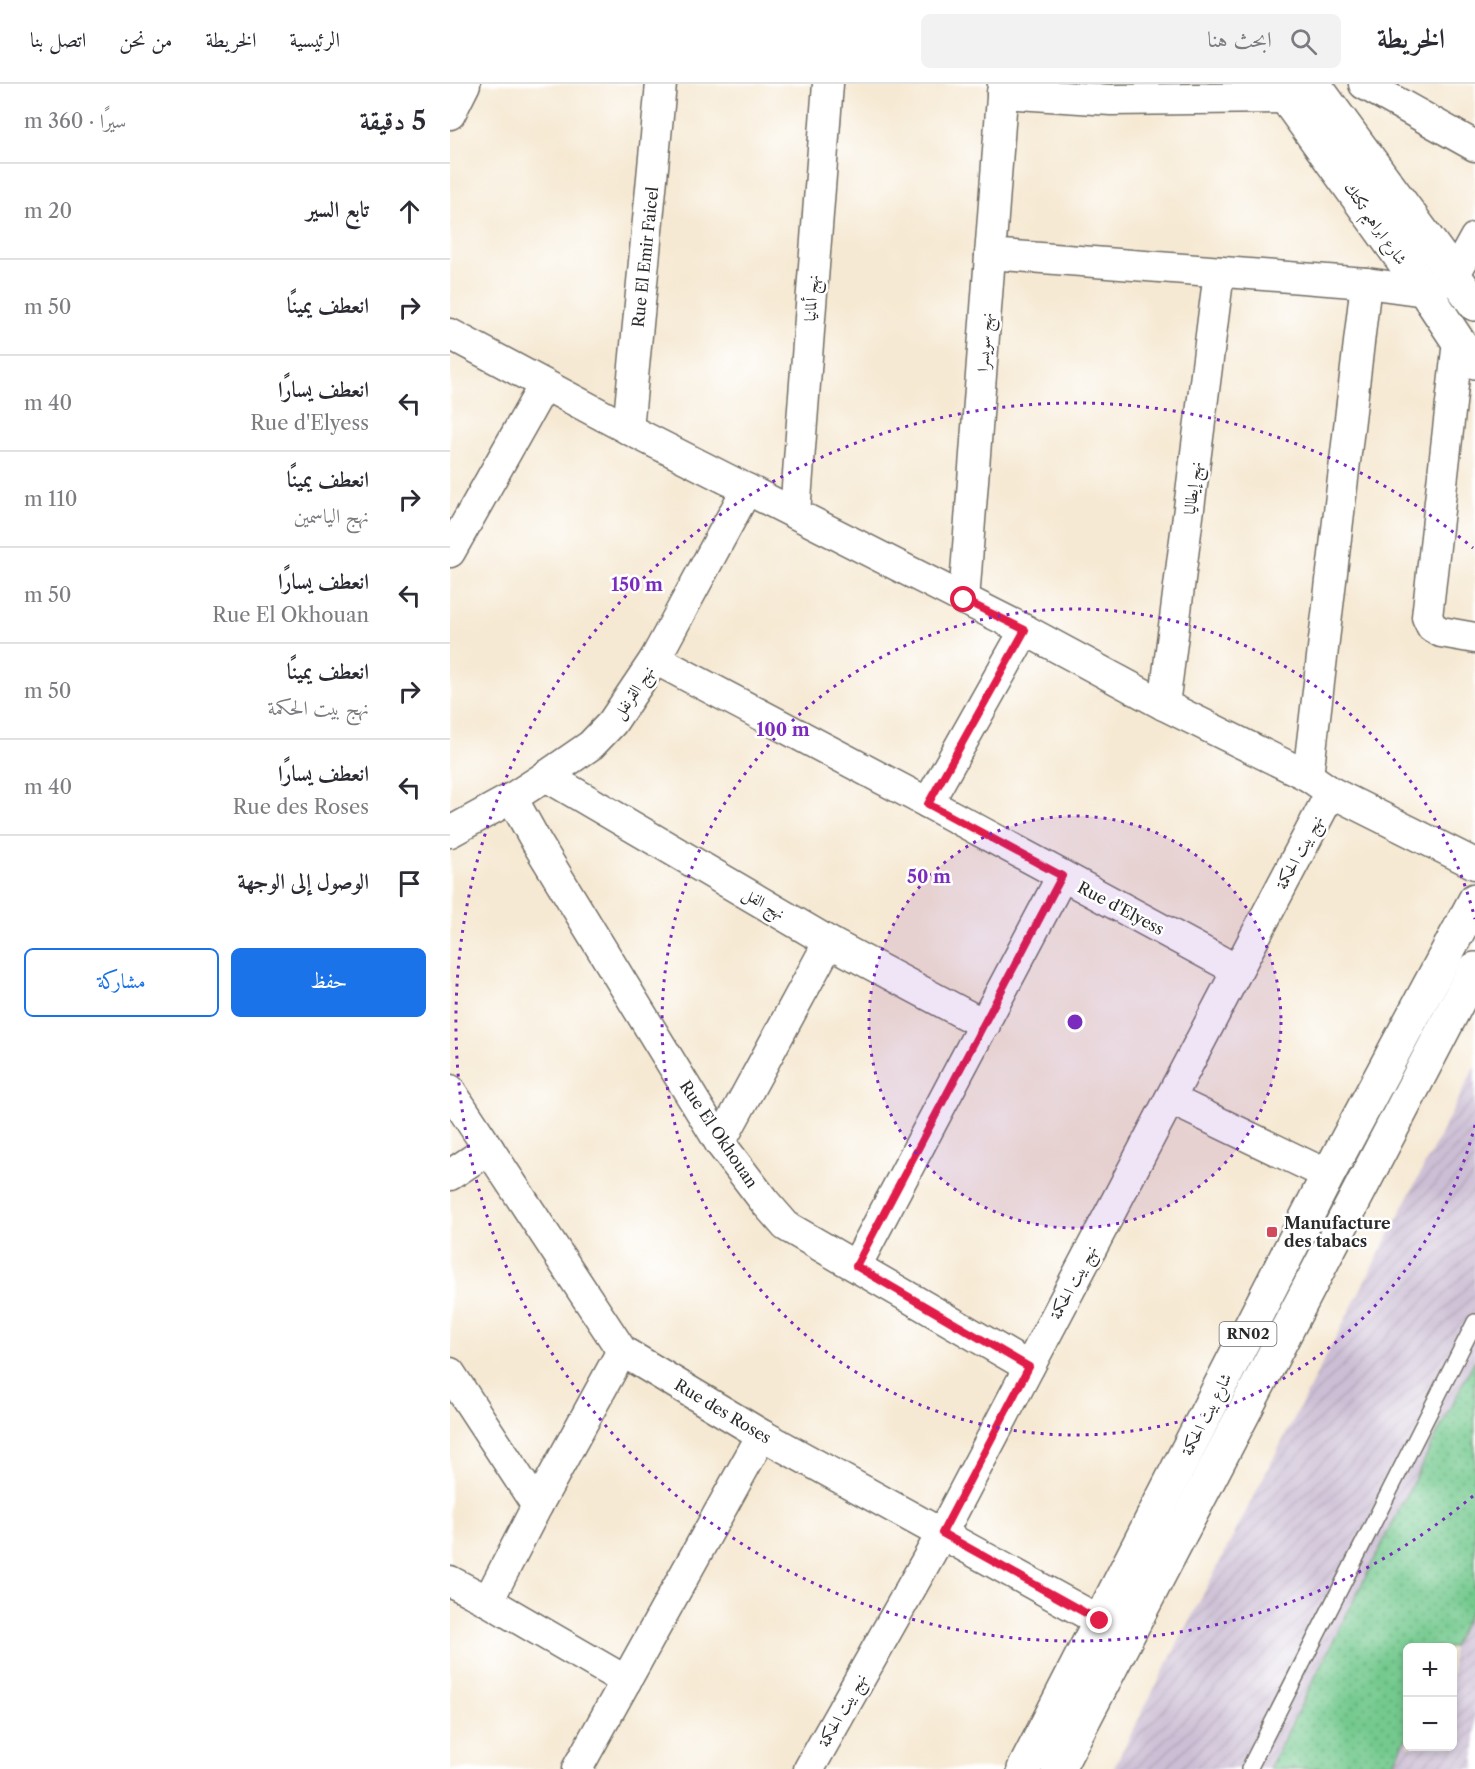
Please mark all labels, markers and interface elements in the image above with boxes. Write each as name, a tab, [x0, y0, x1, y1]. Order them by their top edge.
search box	[921, 14, 1341, 68]
text: الخريطة	[1377, 21, 1445, 55]
icon: search	[1287, 25, 1320, 58]
text: ابحث هنا	[1207, 26, 1272, 53]
text: اتصل بنا	[30, 27, 86, 52]
text: من نحن	[119, 27, 172, 52]
text: الخريطة	[205, 27, 257, 52]
text: الرئيسية	[290, 27, 340, 52]
text: 5 دقيقة	[360, 105, 426, 137]
text: سيرًا · 360 m	[24, 109, 126, 133]
street label: شارع ابراهيم تكتك	[1334, 178, 1412, 272]
street label: Rue El Emir Faicel	[628, 185, 662, 328]
icon: ahead	[393, 195, 426, 228]
text: تابع السير	[306, 196, 369, 223]
text: 20 m	[24, 199, 72, 223]
street label: نهج ألمانيا	[798, 274, 828, 322]
icon: right	[393, 291, 426, 324]
text: انعطف يمينًا	[287, 292, 369, 319]
text: 50 m	[24, 295, 72, 319]
street label: نهج سويسرا	[972, 312, 1001, 373]
text: انعطف يسارًا	[278, 376, 369, 403]
icon: left	[393, 387, 426, 420]
text: 40 m	[24, 391, 72, 415]
text: Rue d'Elyess	[250, 411, 369, 435]
street label: نهج إيطاليا	[1179, 460, 1210, 516]
text: انعطف يمينًا	[287, 466, 369, 493]
icon: right	[393, 483, 426, 516]
text: 110 m	[24, 487, 77, 511]
text: نهج الياسمين	[294, 504, 369, 528]
text: انعطف يسارًا	[278, 568, 369, 595]
text: 150 m	[611, 574, 663, 596]
icon: left	[393, 579, 426, 612]
text: 50 m	[24, 583, 72, 607]
route start	[950, 586, 976, 612]
text: Rue El Okhouan	[212, 603, 369, 627]
text: انعطف يمينًا	[287, 658, 369, 685]
street label: نهج القرنفل	[608, 661, 662, 725]
icon: right	[393, 675, 426, 708]
text: 50 m	[24, 679, 72, 703]
text: نهج بيت الحكمة	[268, 696, 369, 720]
text: 100 m	[756, 719, 810, 741]
text: انعطف يسارًا	[278, 760, 369, 787]
icon: left	[393, 771, 426, 804]
text: 40 m	[24, 775, 72, 799]
text: Rue des Roses	[233, 795, 369, 819]
street label: نهج بيت الحكمة	[1271, 811, 1331, 895]
text: 50 m	[907, 866, 951, 888]
icon: arrive	[393, 867, 426, 900]
text: الوصول إلى الوجهة	[237, 868, 369, 895]
street label: Rue d'Elyess	[1074, 877, 1168, 939]
street label: نهج الفل	[737, 883, 789, 927]
button: مشاركة	[24, 948, 219, 1017]
button: حفظ	[231, 948, 426, 1017]
centre of rings	[1065, 1012, 1085, 1032]
street label: Rue El Okhouan	[676, 1076, 762, 1192]
place label: Manufacture des tabacs	[1284, 1213, 1391, 1251]
marker: Manufacture des tabacs	[1265, 1225, 1279, 1239]
street label: نهج بيت الحكمة	[1045, 1241, 1105, 1325]
road number: RN02	[1220, 1322, 1276, 1346]
street label: شارع بيت الحكمة	[1177, 1369, 1239, 1461]
street label: Rue des Roses	[671, 1374, 775, 1448]
route end	[1086, 1607, 1112, 1633]
map controls	[1403, 1643, 1457, 1751]
button: +	[1403, 1643, 1457, 1697]
street label: نهج بيت الحكمة	[814, 1670, 875, 1753]
button: −	[1403, 1697, 1457, 1751]

